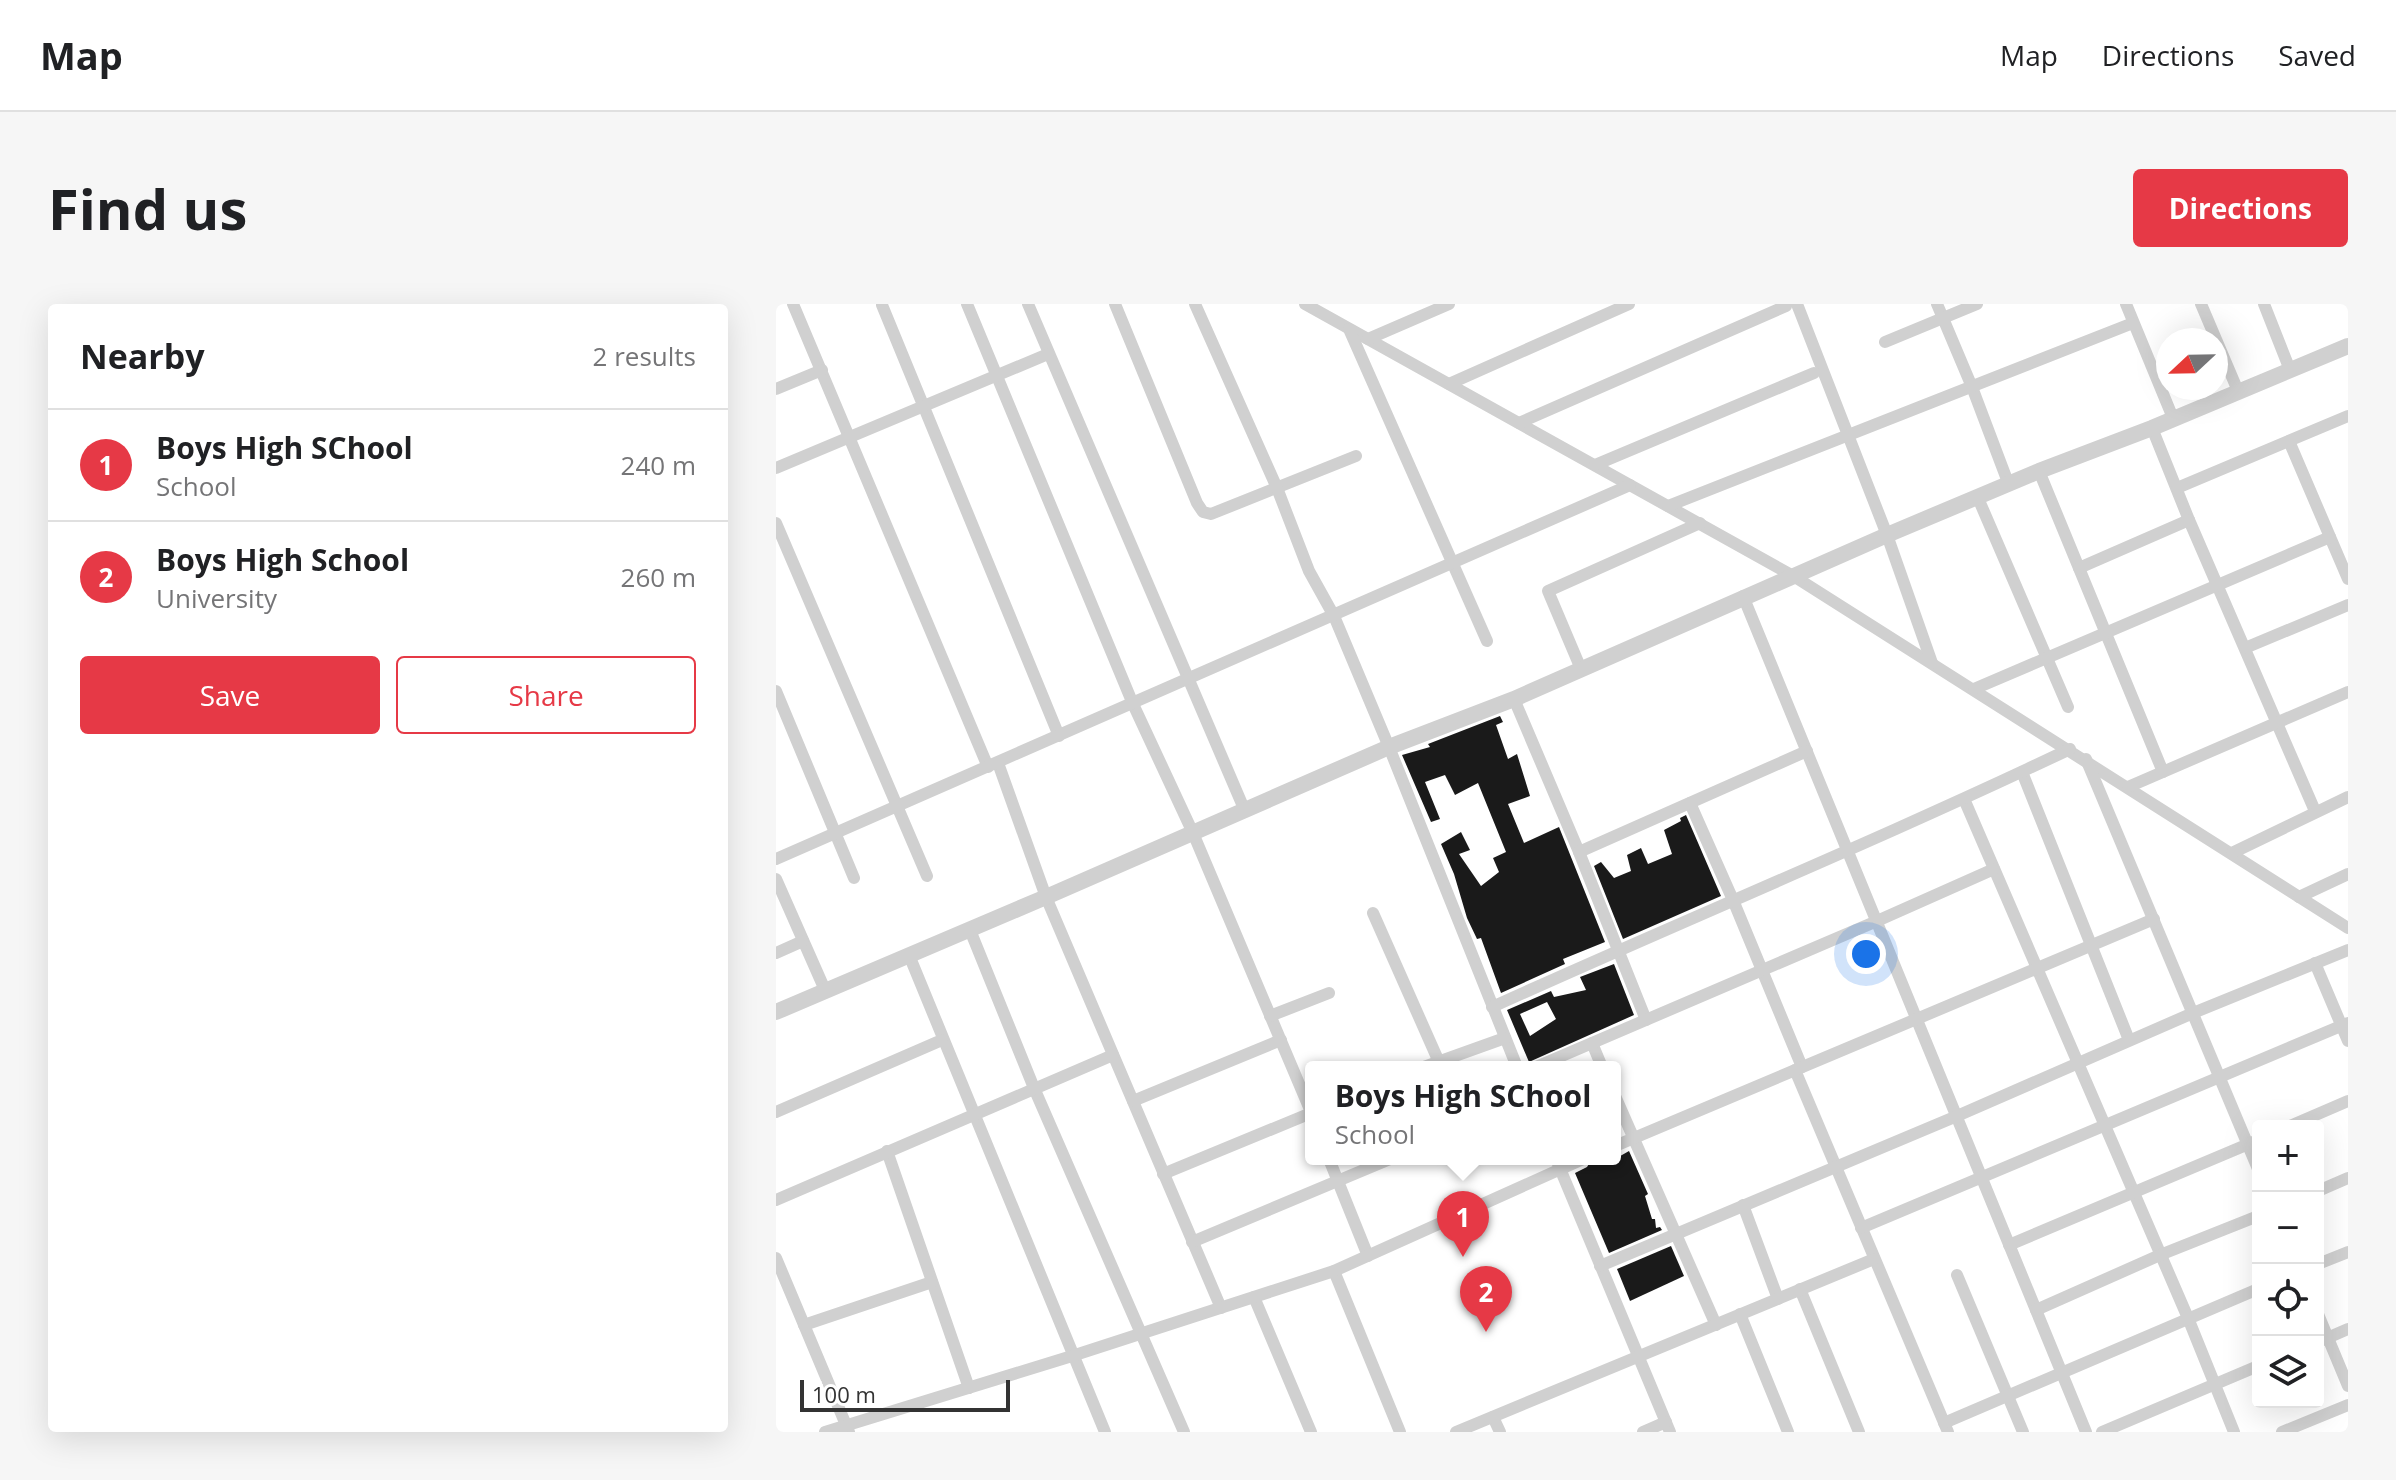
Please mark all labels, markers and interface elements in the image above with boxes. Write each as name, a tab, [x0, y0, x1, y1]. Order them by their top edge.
text: Map	[40, 29, 123, 81]
text: Map	[2000, 36, 2058, 74]
text: Directions	[2102, 36, 2234, 74]
text: Saved	[2278, 36, 2356, 74]
button: Directions	[2133, 169, 2348, 247]
text: Find us	[48, 170, 247, 246]
north arrow	[2156, 328, 2228, 400]
text: Nearby	[80, 333, 205, 379]
text: 2 results	[593, 338, 696, 374]
text: Boys High SChool	[156, 427, 413, 468]
text: 1	[99, 447, 113, 483]
text: 240 m	[621, 447, 696, 483]
text: School	[156, 468, 237, 504]
text: Boys High School	[156, 539, 409, 580]
text: 2	[99, 559, 113, 595]
text: 260 m	[621, 559, 696, 595]
text: University	[156, 580, 277, 616]
button: Save	[80, 656, 380, 734]
button: Share	[396, 656, 696, 734]
your location	[1846, 934, 1886, 974]
popup	[1305, 1061, 1621, 1165]
text: Boys High SChool	[1335, 1075, 1591, 1116]
text: School	[1335, 1116, 1415, 1152]
map controls	[2252, 1120, 2324, 1408]
button: +	[2252, 1120, 2324, 1192]
pin: 1	[1437, 1191, 1489, 1257]
button: −	[2252, 1192, 2324, 1264]
button: locate	[2252, 1264, 2324, 1336]
pin: 2	[1460, 1266, 1512, 1332]
button: layers	[2252, 1336, 2324, 1408]
scale bar	[800, 1376, 1010, 1412]
text: 100 m	[812, 1379, 876, 1409]

